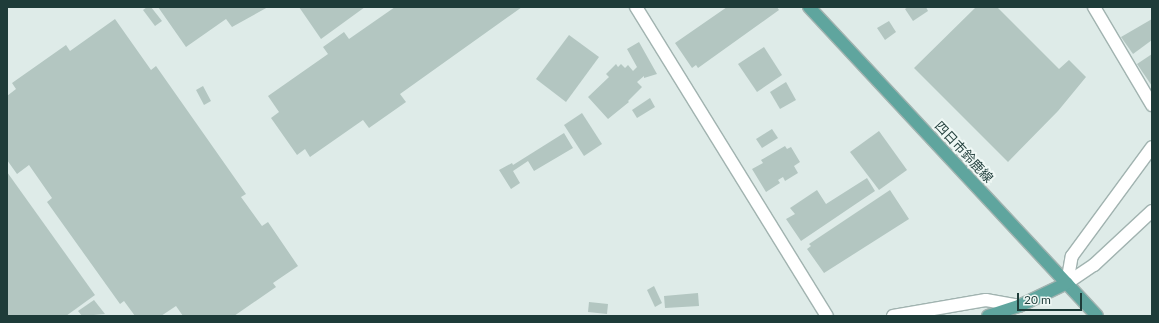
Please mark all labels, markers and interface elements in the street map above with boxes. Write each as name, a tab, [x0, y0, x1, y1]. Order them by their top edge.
street label: 四日市鈴鹿線	[932, 118, 996, 186]
scale bar	[1019, 285, 1084, 311]
text: 20 m	[1024, 292, 1051, 307]

